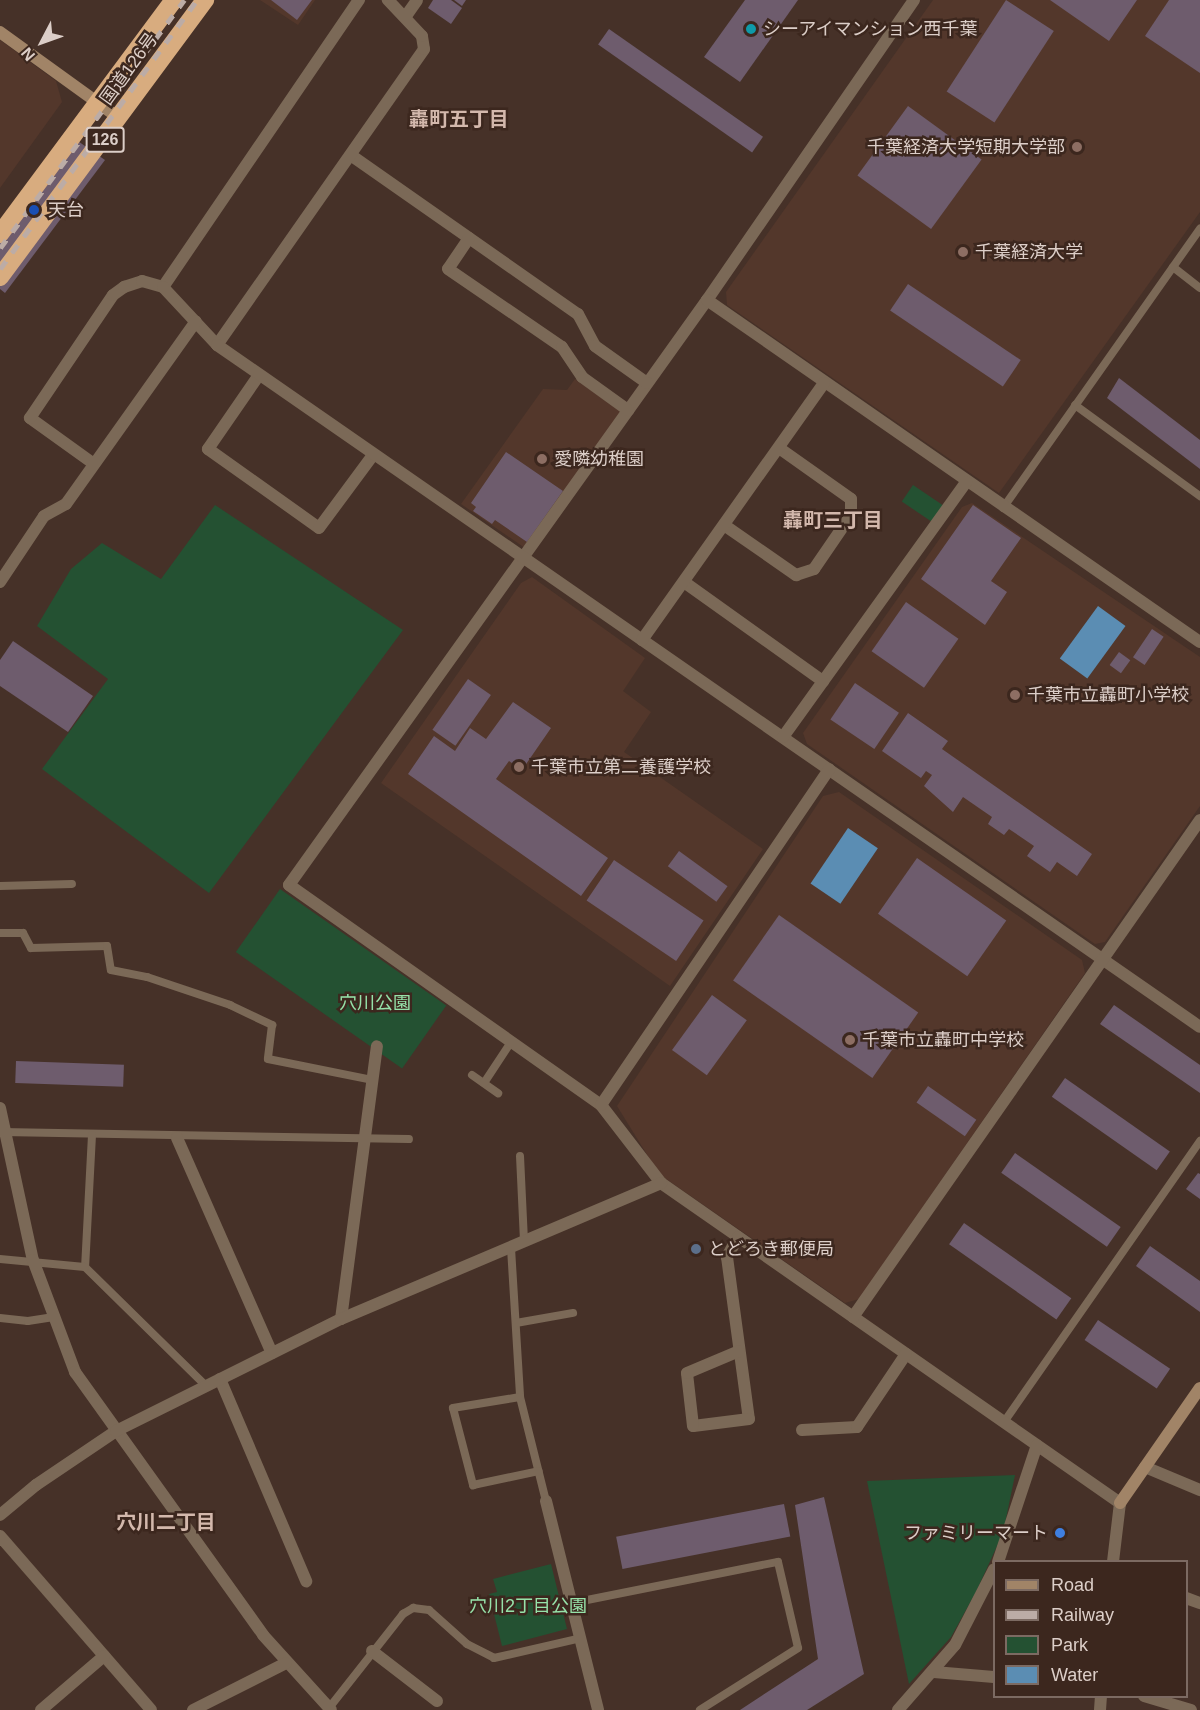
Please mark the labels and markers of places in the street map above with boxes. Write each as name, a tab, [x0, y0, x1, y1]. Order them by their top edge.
place label: シーアイマンション西千葉	[763, 18, 979, 40]
marker: シーアイマンション西千葉	[744, 22, 758, 36]
place label: 千葉経済大学短期大学部	[867, 136, 1065, 158]
marker: 千葉経済大学短期大学部	[1070, 140, 1084, 154]
place label: 天台	[48, 199, 84, 221]
marker: 天台	[25, 201, 43, 219]
place label: 千葉経済大学	[975, 241, 1083, 263]
marker: 千葉経済大学	[956, 245, 970, 259]
place label: 愛隣幼稚園	[554, 448, 644, 470]
marker: 愛隣幼稚園	[535, 452, 549, 466]
place label: 千葉市立轟町小学校	[1027, 684, 1189, 706]
marker: 千葉市立轟町小学校	[1008, 688, 1022, 702]
place label: 千葉市立第二養護学校	[531, 756, 711, 778]
marker: 千葉市立第二養護学校	[512, 760, 526, 774]
place label: 千葉市立轟町中学校	[862, 1029, 1024, 1051]
marker: 千葉市立轟町中学校	[843, 1033, 857, 1047]
place label: とどろき郵便局	[708, 1238, 834, 1260]
marker: とどろき郵便局	[689, 1242, 703, 1256]
place label: ファミリーマート	[904, 1522, 1048, 1544]
marker: ファミリーマート	[1053, 1526, 1067, 1540]

